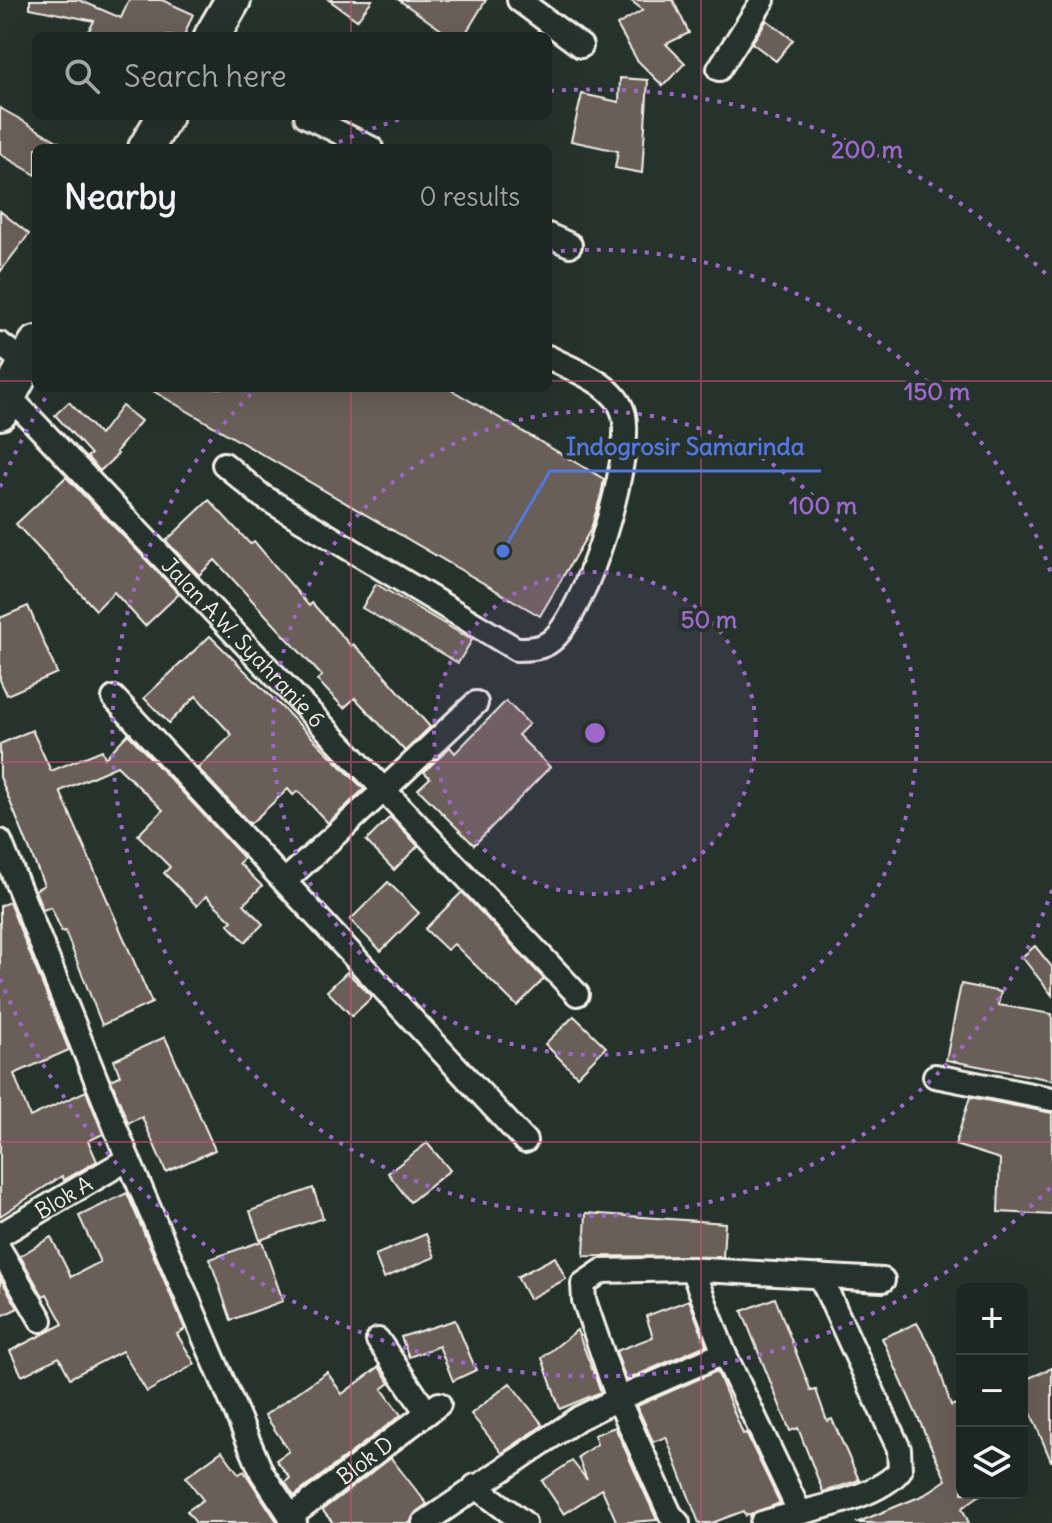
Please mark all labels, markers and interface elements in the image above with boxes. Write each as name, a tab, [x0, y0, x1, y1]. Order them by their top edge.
search box	[32, 32, 552, 120]
icon: search	[60, 54, 104, 98]
text: Search here	[124, 57, 287, 95]
text: 200 m	[831, 134, 903, 164]
text: Nearby	[64, 175, 177, 218]
text: 0 results	[419, 180, 520, 213]
text: 150 m	[904, 376, 970, 406]
callout: Indogrosir Samarinda	[550, 423, 821, 471]
text: Indogrosir Samarinda	[566, 431, 805, 461]
text: 100 m	[789, 490, 857, 520]
street label: Jalan A.W. Syahranie 6	[156, 551, 331, 733]
text: 50 m	[681, 604, 737, 634]
centre of rings	[581, 719, 609, 747]
street label: Blok A	[30, 1169, 98, 1225]
map controls	[956, 1283, 1028, 1499]
button: +	[956, 1283, 1028, 1355]
button: −	[956, 1355, 1028, 1427]
button: layers	[956, 1427, 1028, 1499]
street label: Blok D	[331, 1430, 399, 1491]

